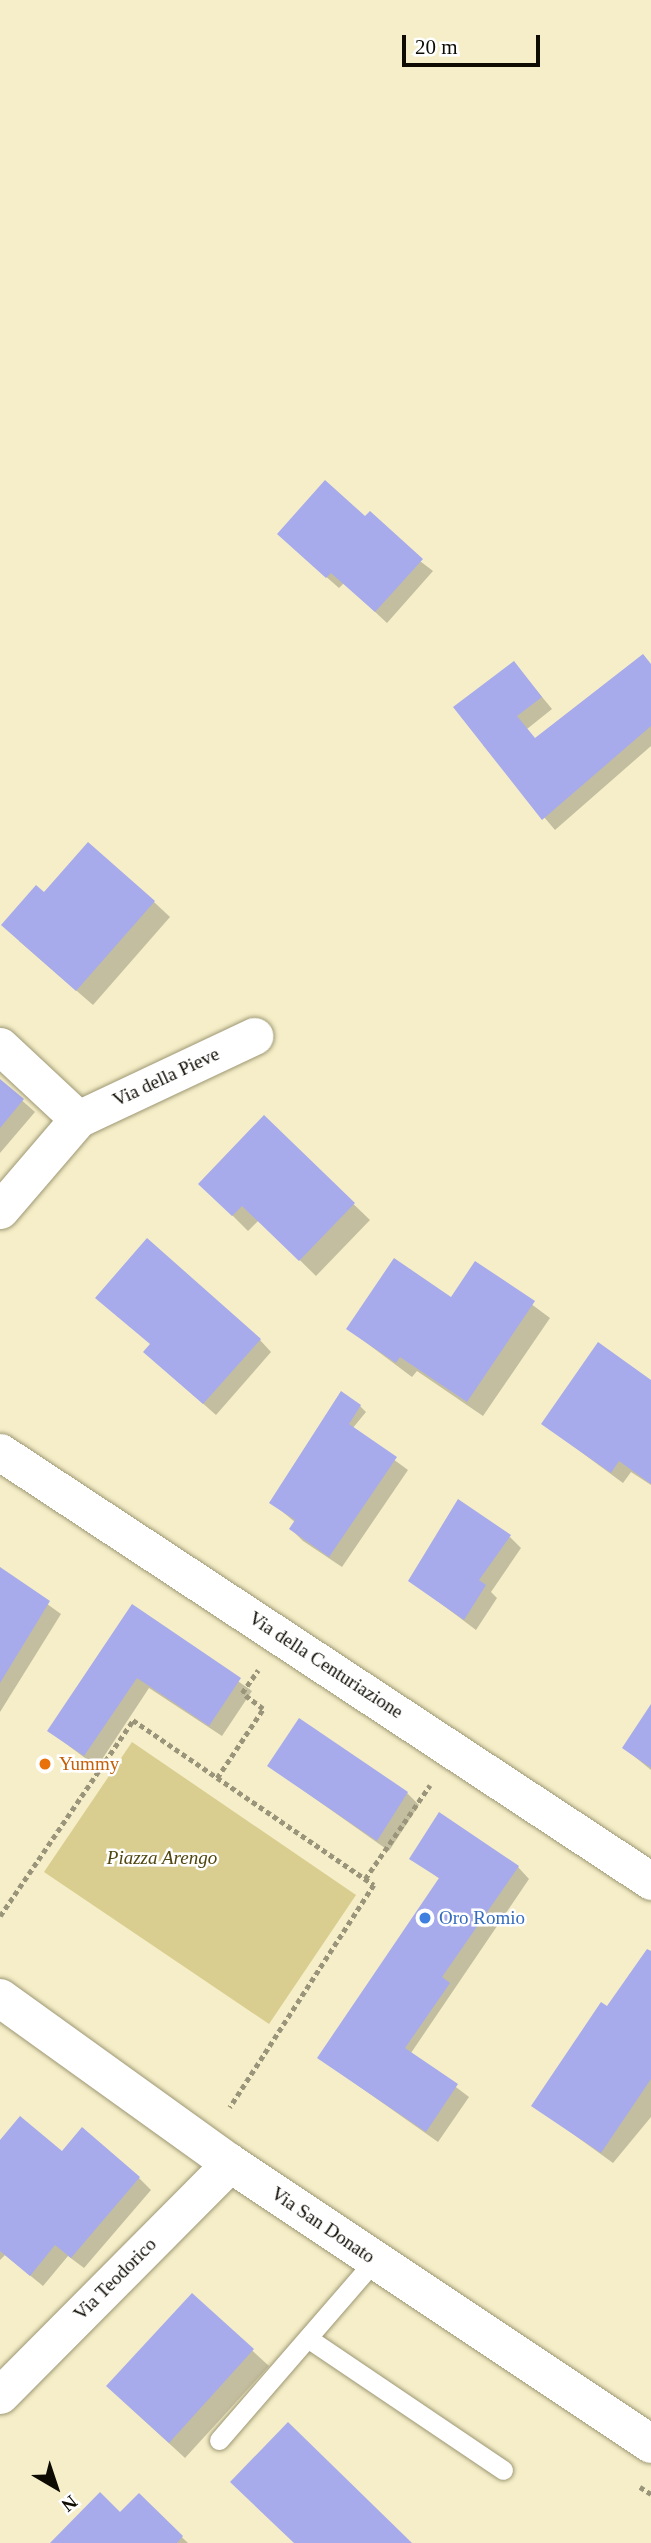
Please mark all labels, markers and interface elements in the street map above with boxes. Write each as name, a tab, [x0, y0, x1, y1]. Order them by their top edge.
scale bar	[406, 21, 544, 65]
text: 20 m	[415, 35, 458, 59]
street label: Via della Pieve	[109, 1042, 223, 1112]
street label: Via della Centuriazione	[245, 1607, 407, 1723]
place label: Yummy	[59, 1753, 119, 1775]
marker: Yummy	[37, 1756, 53, 1772]
park label: Piazza Arengo	[107, 1847, 217, 1869]
place label: Oro Romio	[439, 1907, 525, 1929]
marker: Oro Romio	[417, 1910, 433, 1926]
street label: Via San Donato	[267, 2182, 379, 2268]
street label: Via Teodorico	[69, 2233, 161, 2325]
north arrow	[21, 2452, 91, 2522]
text: N	[58, 2491, 81, 2516]

